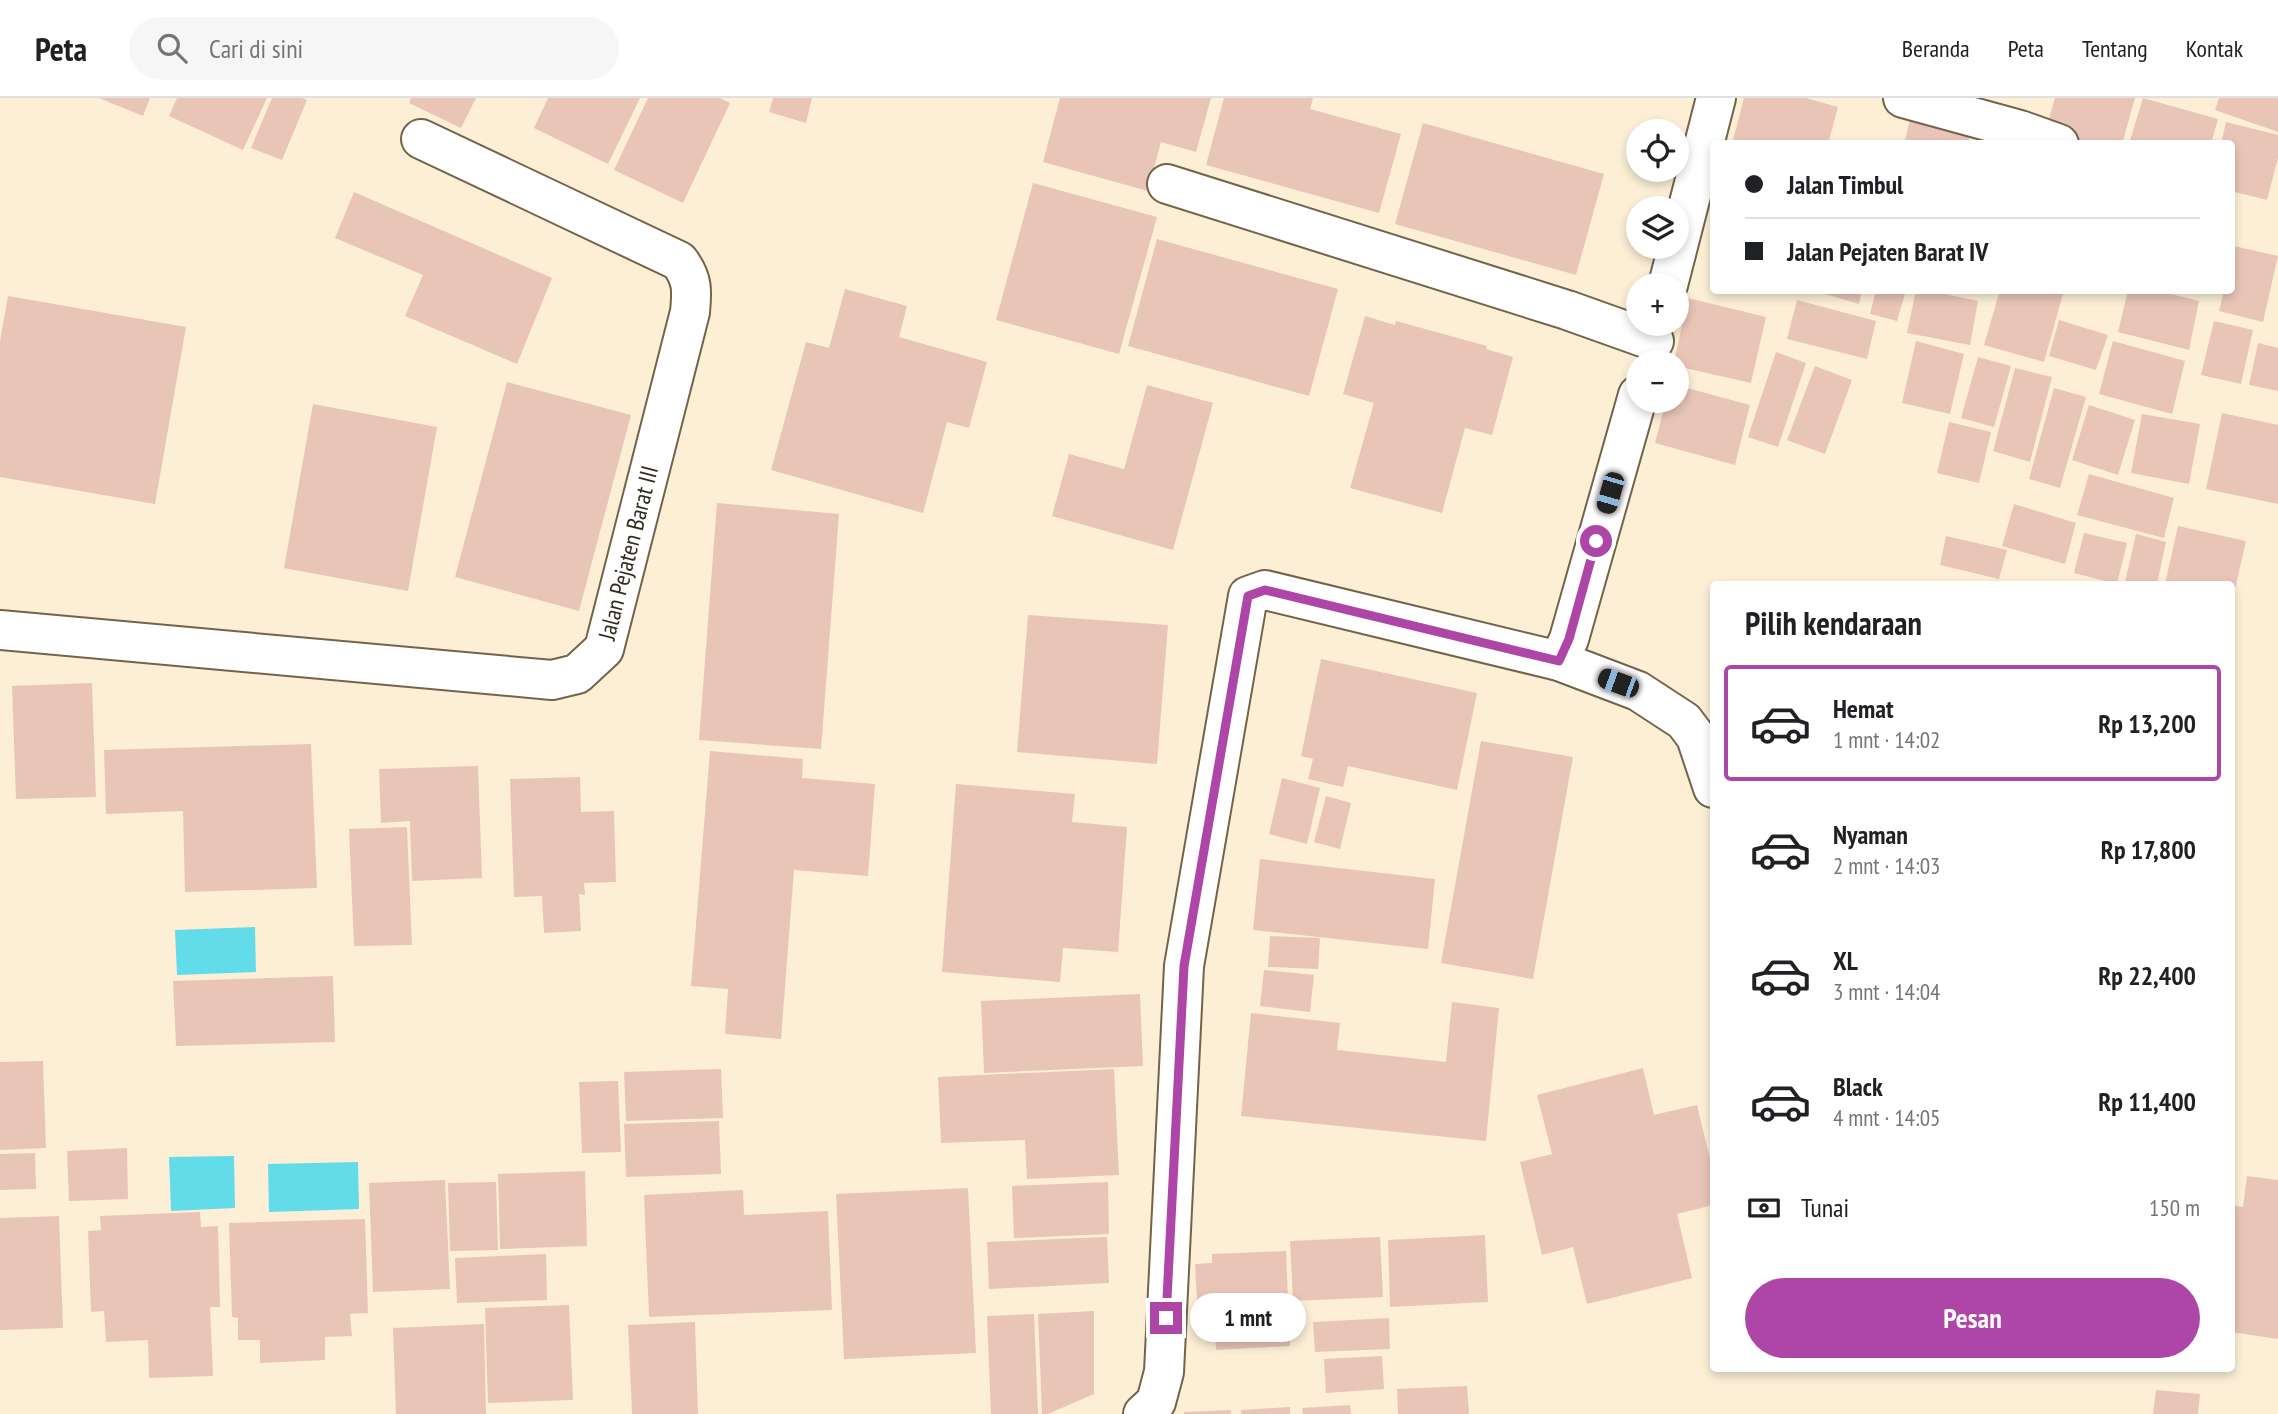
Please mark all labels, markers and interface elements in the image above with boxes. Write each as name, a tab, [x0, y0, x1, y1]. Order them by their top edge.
search box	[129, 17, 619, 80]
text: Peta	[35, 27, 87, 70]
icon: search	[153, 29, 191, 67]
text: Cari di sini	[209, 32, 303, 65]
text: Beranda	[1902, 33, 1970, 64]
text: Peta	[2008, 33, 2044, 64]
text: Tentang	[2082, 33, 2148, 64]
text: Kontak	[2186, 33, 2243, 64]
map controls	[1626, 119, 1689, 413]
button: locate	[1626, 119, 1689, 182]
text: Jalan Timbul	[1787, 168, 1903, 201]
button: layers	[1626, 196, 1689, 259]
text: Jalan Pejaten Barat IV	[1787, 235, 1988, 268]
button: +	[1626, 273, 1689, 336]
button: −	[1626, 350, 1689, 413]
street label: Jalan Pejaten Barat III	[591, 462, 665, 644]
car	[1595, 470, 1626, 516]
route start	[1580, 525, 1612, 557]
text: Pilih kendaraan	[1745, 602, 1922, 644]
car	[1595, 666, 1642, 700]
icon: car	[1749, 692, 1812, 755]
text: Hemat	[1833, 692, 1894, 725]
text: Rp 13,200	[2098, 707, 2196, 740]
text: 1 mnt · 14:02	[1833, 725, 1940, 754]
icon: car	[1749, 818, 1812, 881]
text: Nyaman	[1833, 818, 1908, 851]
text: Rp 17,800	[2101, 833, 2196, 866]
text: 2 mnt · 14:03	[1833, 851, 1940, 880]
icon: car	[1749, 944, 1812, 1007]
text: XL	[1833, 944, 1858, 977]
text: Rp 22,400	[2098, 959, 2196, 992]
text: 3 mnt · 14:04	[1833, 977, 1940, 1006]
icon: car	[1749, 1070, 1812, 1133]
text: Black	[1833, 1070, 1883, 1103]
text: Rp 11,400	[2098, 1085, 2196, 1118]
text: 4 mnt · 14:05	[1833, 1103, 1940, 1132]
icon: cash	[1745, 1189, 1783, 1227]
text: Tunai	[1801, 1191, 1849, 1224]
text: 150 m	[2149, 1193, 2200, 1222]
button: Pesan	[1745, 1278, 2200, 1358]
callout: 1 mnt	[1190, 1294, 1306, 1342]
route end	[1150, 1302, 1182, 1334]
text: 1 mnt	[1224, 1303, 1272, 1332]

